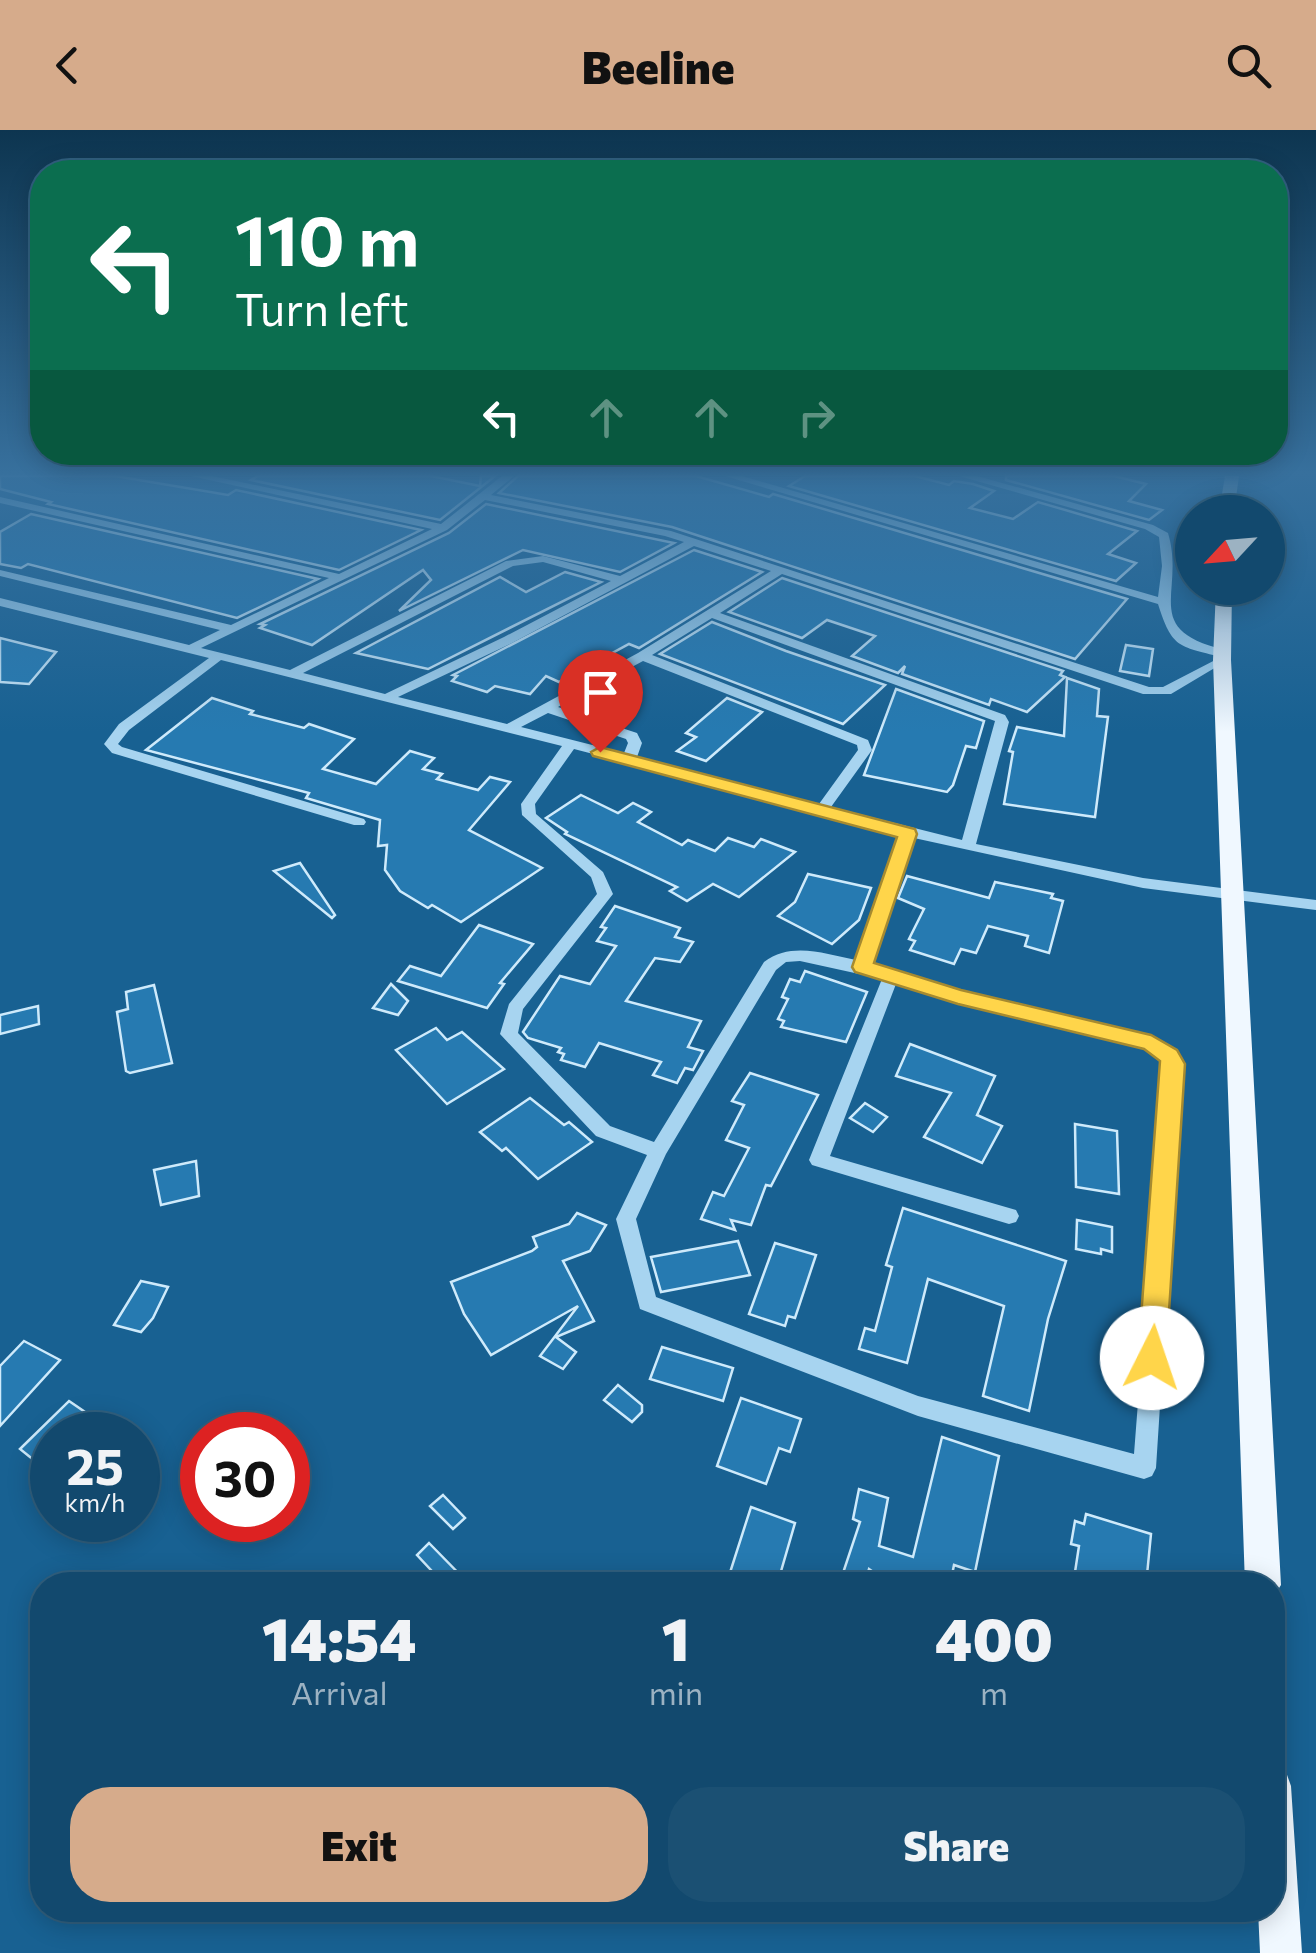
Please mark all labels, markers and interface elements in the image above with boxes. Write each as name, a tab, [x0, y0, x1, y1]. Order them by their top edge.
icon: back	[40, 38, 95, 93]
text: Beeline	[581, 38, 735, 93]
icon: search	[1221, 38, 1276, 93]
text: 110 m	[235, 195, 419, 280]
icon: left	[70, 200, 200, 330]
text: Turn left	[235, 280, 409, 335]
icon: left	[474, 390, 529, 445]
icon: ahead	[579, 390, 634, 445]
icon: ahead	[684, 390, 739, 445]
icon: right	[789, 390, 844, 445]
north arrow	[1175, 495, 1285, 605]
map controls	[1175, 495, 1285, 605]
pin	[558, 650, 643, 753]
icon: arrive	[573, 665, 628, 720]
position arrow	[1100, 1306, 1204, 1410]
speed limit sign: 30	[180, 1412, 310, 1542]
text: 25	[66, 1434, 124, 1495]
text: km/h	[65, 1487, 125, 1517]
text: 14:54	[262, 1600, 417, 1673]
text: 1	[662, 1600, 690, 1673]
text: 400	[935, 1600, 1053, 1673]
text: Arrival	[291, 1672, 388, 1712]
text: min	[649, 1672, 703, 1712]
text: m	[980, 1672, 1008, 1712]
button: Exit	[70, 1787, 648, 1902]
button: Share	[668, 1787, 1245, 1902]

